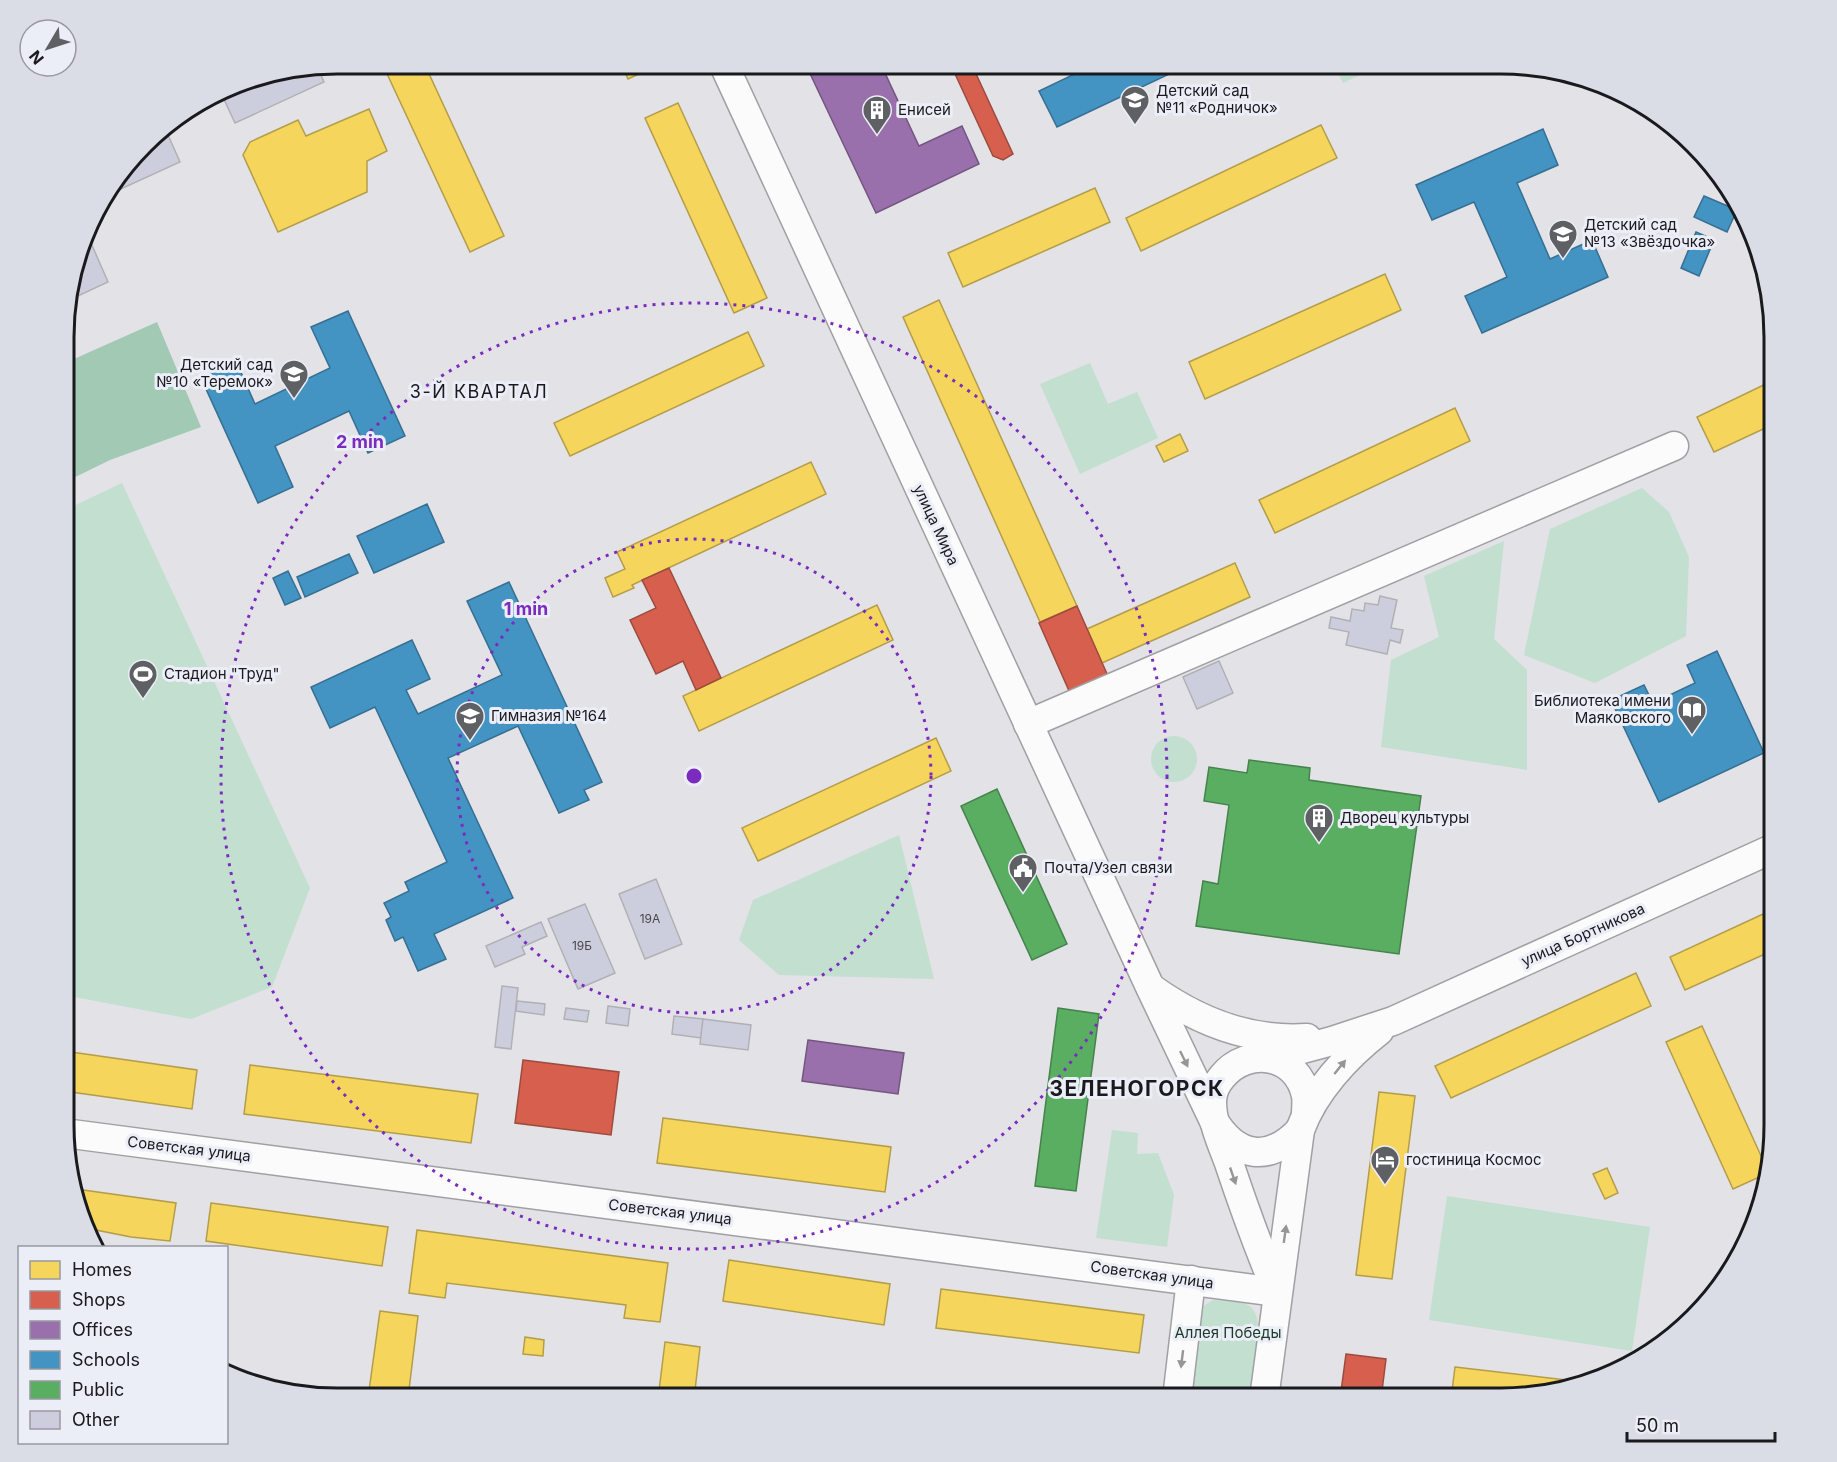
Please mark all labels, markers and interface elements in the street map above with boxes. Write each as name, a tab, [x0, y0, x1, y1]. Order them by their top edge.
north arrow	[18, 18, 78, 78]
text: N	[25, 46, 48, 68]
place label: Детский сад №11 «Родничок»	[1156, 81, 1278, 117]
school or university icon: Детский сад №11 «Родничок»	[1119, 84, 1151, 126]
building icon: Енисей	[861, 94, 893, 136]
place label: Енисей	[898, 100, 951, 119]
place label: Детский сад №13 «Звёздочка»	[1584, 215, 1715, 251]
school or university icon: Детский сад №13 «Звёздочка»	[1547, 218, 1579, 260]
place label: Детский сад №10 «Теремок»	[156, 355, 273, 391]
school or university icon: Детский сад №10 «Теремок»	[278, 358, 310, 400]
district label: 3-Й КВАРТАЛ	[410, 380, 548, 402]
text: 2 min	[336, 431, 384, 452]
street label: улица Мира	[909, 481, 963, 568]
text: 1 min	[504, 598, 548, 619]
sports icon: Стадион "Труд"	[127, 658, 159, 700]
place label: Стадион "Труд"	[164, 664, 280, 683]
place label: Библиотека имени Маяковского	[1534, 691, 1671, 727]
library icon: Библиотека имени Маяковского	[1676, 694, 1708, 736]
school or university icon: Гимназия №164	[454, 700, 486, 742]
place label: Гимназия №164	[491, 706, 607, 725]
centre of rings	[684, 766, 704, 786]
building icon: Дворец культуры	[1303, 802, 1335, 844]
place label: Дворец культуры	[1340, 808, 1469, 827]
public building icon: Почта/Узел связи	[1007, 852, 1039, 894]
place label: Почта/Узел связи	[1044, 858, 1173, 877]
street label: улица Бортникова	[1518, 899, 1648, 970]
house number: 19А	[640, 911, 660, 926]
house number: 19Б	[572, 938, 592, 953]
one-way arrow	[1180, 1050, 1189, 1067]
one-way arrow	[1334, 1059, 1347, 1075]
district label: ЗЕЛЕНОГОРСК	[1049, 1076, 1225, 1101]
street label: Советская улица	[126, 1132, 252, 1166]
hotel icon: гостиница Космос	[1369, 1144, 1401, 1186]
place label: гостиница Космос	[1406, 1150, 1541, 1169]
one-way arrow	[1229, 1167, 1238, 1185]
street label: Советская улица	[607, 1195, 733, 1229]
one-way arrow	[1281, 1224, 1290, 1243]
legend	[18, 1246, 228, 1444]
street label: Советская улица	[1089, 1256, 1215, 1293]
text: Homes	[72, 1259, 132, 1280]
text: Shops	[72, 1289, 126, 1310]
text: Offices	[72, 1319, 133, 1340]
park label: Аллея Победы	[1174, 1323, 1282, 1342]
text: Schools	[72, 1349, 140, 1370]
one-way arrow	[1177, 1350, 1187, 1369]
text: Public	[72, 1379, 124, 1400]
scale bar	[1627, 1405, 1776, 1443]
text: Other	[72, 1409, 120, 1430]
text: 50 m	[1636, 1415, 1679, 1436]

